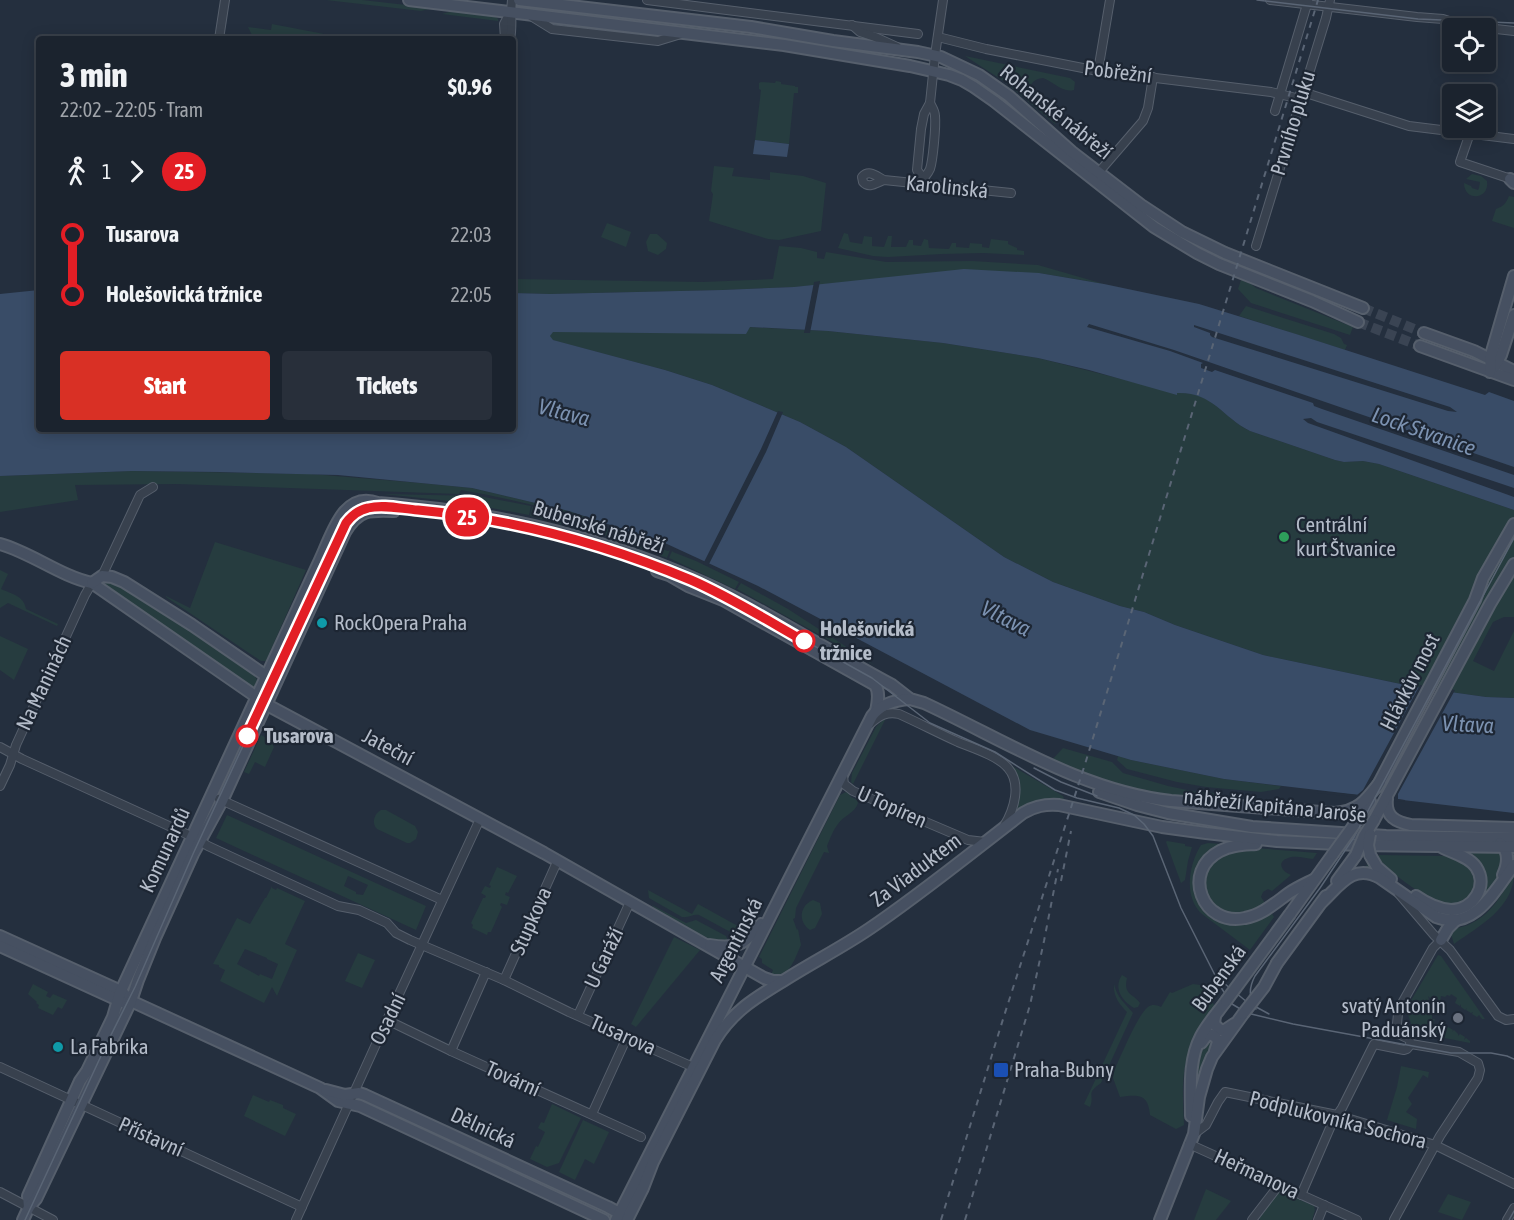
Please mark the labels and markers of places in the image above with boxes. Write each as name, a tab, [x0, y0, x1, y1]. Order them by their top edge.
place label: Centrální kurt Štvanice	[1296, 512, 1396, 560]
marker: Centrální kurt Štvanice	[1277, 530, 1291, 544]
place label: RockOpera Praha	[334, 610, 467, 634]
marker: RockOpera Praha	[315, 616, 329, 630]
place label: Holešovická tržnice	[819, 616, 915, 664]
marker: Holešovická tržnice	[793, 630, 815, 652]
place label: Tusarova	[264, 723, 334, 747]
marker: Tusarova	[236, 725, 258, 747]
place label: svatý Antonín Paduánský	[1341, 993, 1446, 1041]
marker: svatý Antonín Paduánský	[1451, 1011, 1465, 1025]
place label: La Fabrika	[70, 1034, 149, 1058]
marker: La Fabrika	[51, 1040, 65, 1054]
place label: Praha-Bubny	[1014, 1057, 1114, 1081]
marker: Praha-Bubny	[992, 1061, 1010, 1079]

